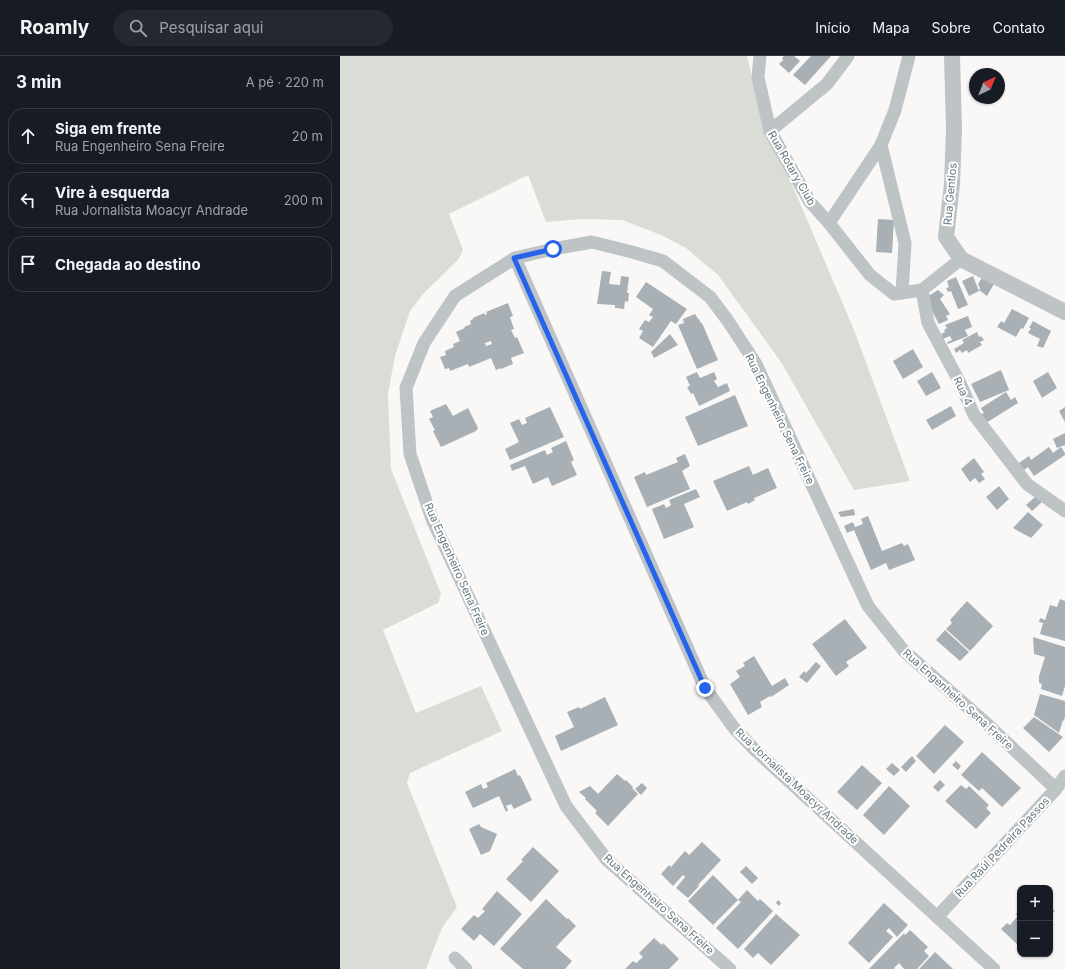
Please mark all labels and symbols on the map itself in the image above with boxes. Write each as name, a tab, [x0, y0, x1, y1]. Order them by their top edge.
north arrow	[969, 68, 1005, 104]
street label: Rua Rotary Club	[765, 128, 819, 208]
street label: Rua Gentios	[940, 162, 960, 226]
route start	[544, 240, 562, 258]
street label: Rua Engenheiro Sena Freire	[742, 351, 818, 487]
street label: Rua 4	[950, 374, 976, 408]
street label: Rua Engenheiro Sena Freire	[421, 501, 493, 637]
street label: Rua Engenheiro Sena Freire	[900, 646, 1016, 752]
route end	[696, 679, 714, 697]
street label: Rua Jornalista Moacyr Andrade	[732, 725, 862, 847]
street label: Rua Raúl Pedreira Passos	[952, 794, 1052, 900]
street label: Rua Engenheiro Sena Freire	[601, 851, 717, 957]

